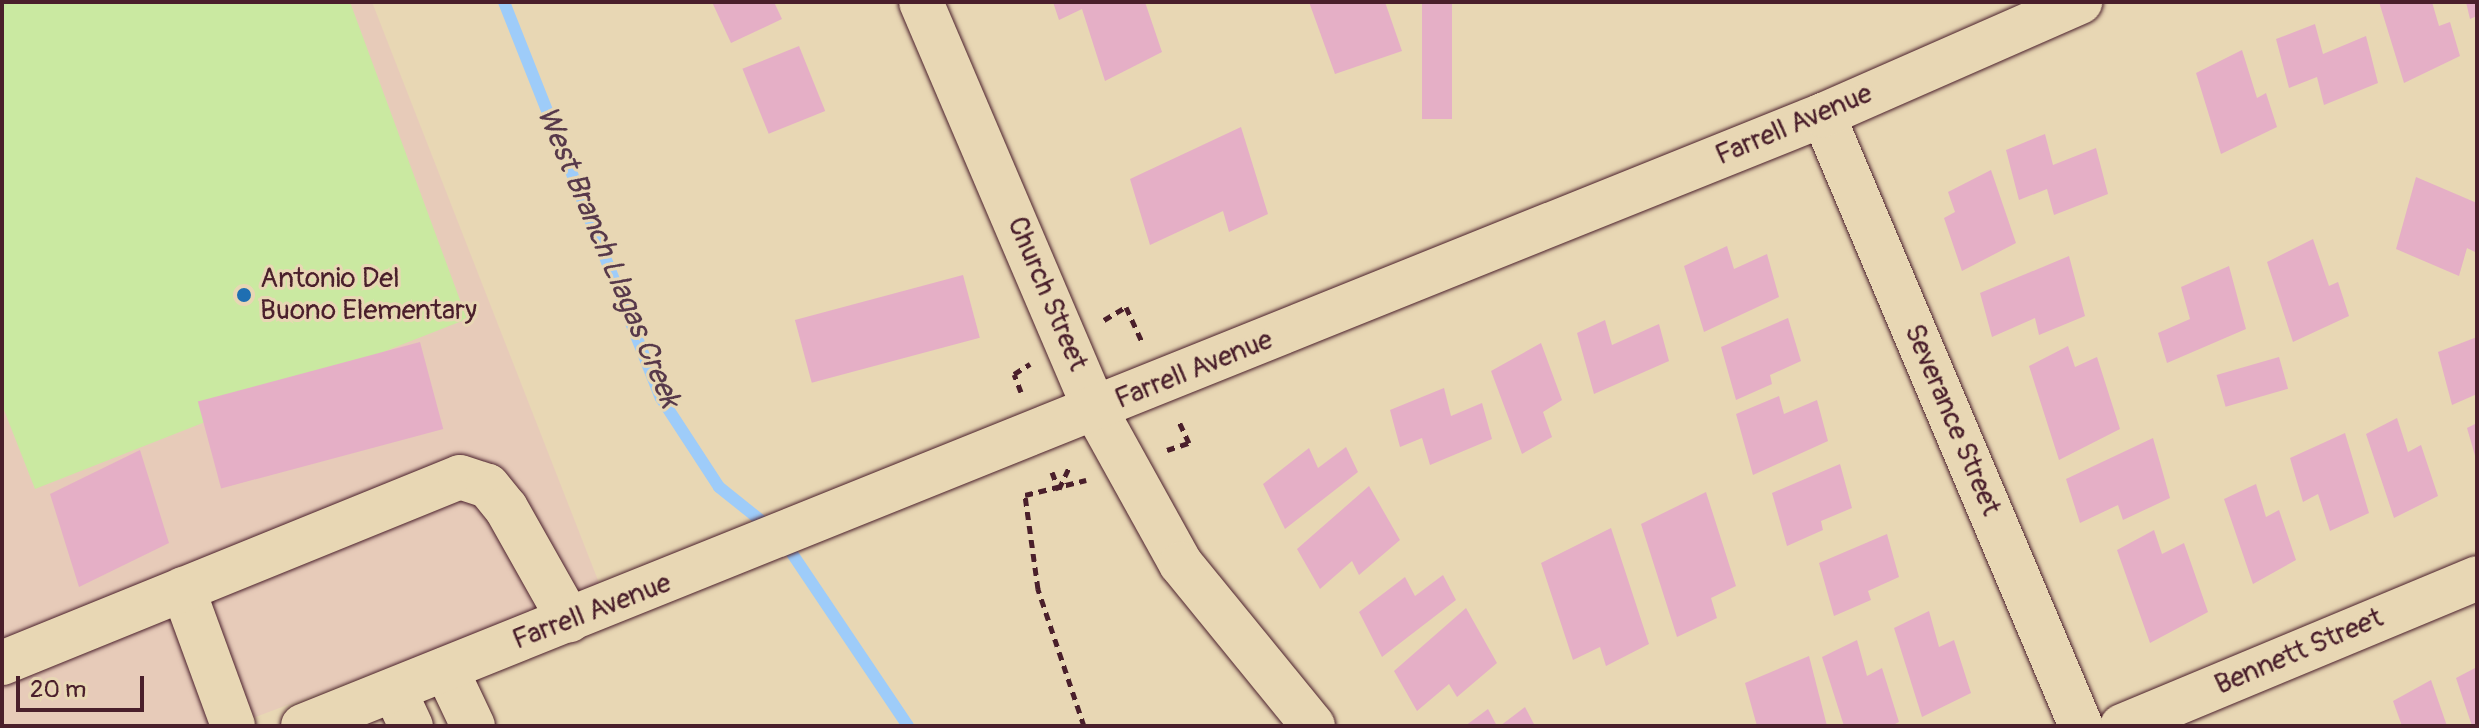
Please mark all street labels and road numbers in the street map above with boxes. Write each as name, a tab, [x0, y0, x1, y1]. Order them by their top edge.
street label: Farrell Avenue	[1711, 77, 1877, 173]
street label: Church Street	[1000, 212, 1094, 376]
street label: Severance Street	[1897, 319, 2007, 521]
street label: Farrell Avenue	[1110, 323, 1278, 417]
street label: Farrell Avenue	[508, 566, 676, 658]
street label: Bennett Street	[2210, 602, 2388, 702]

